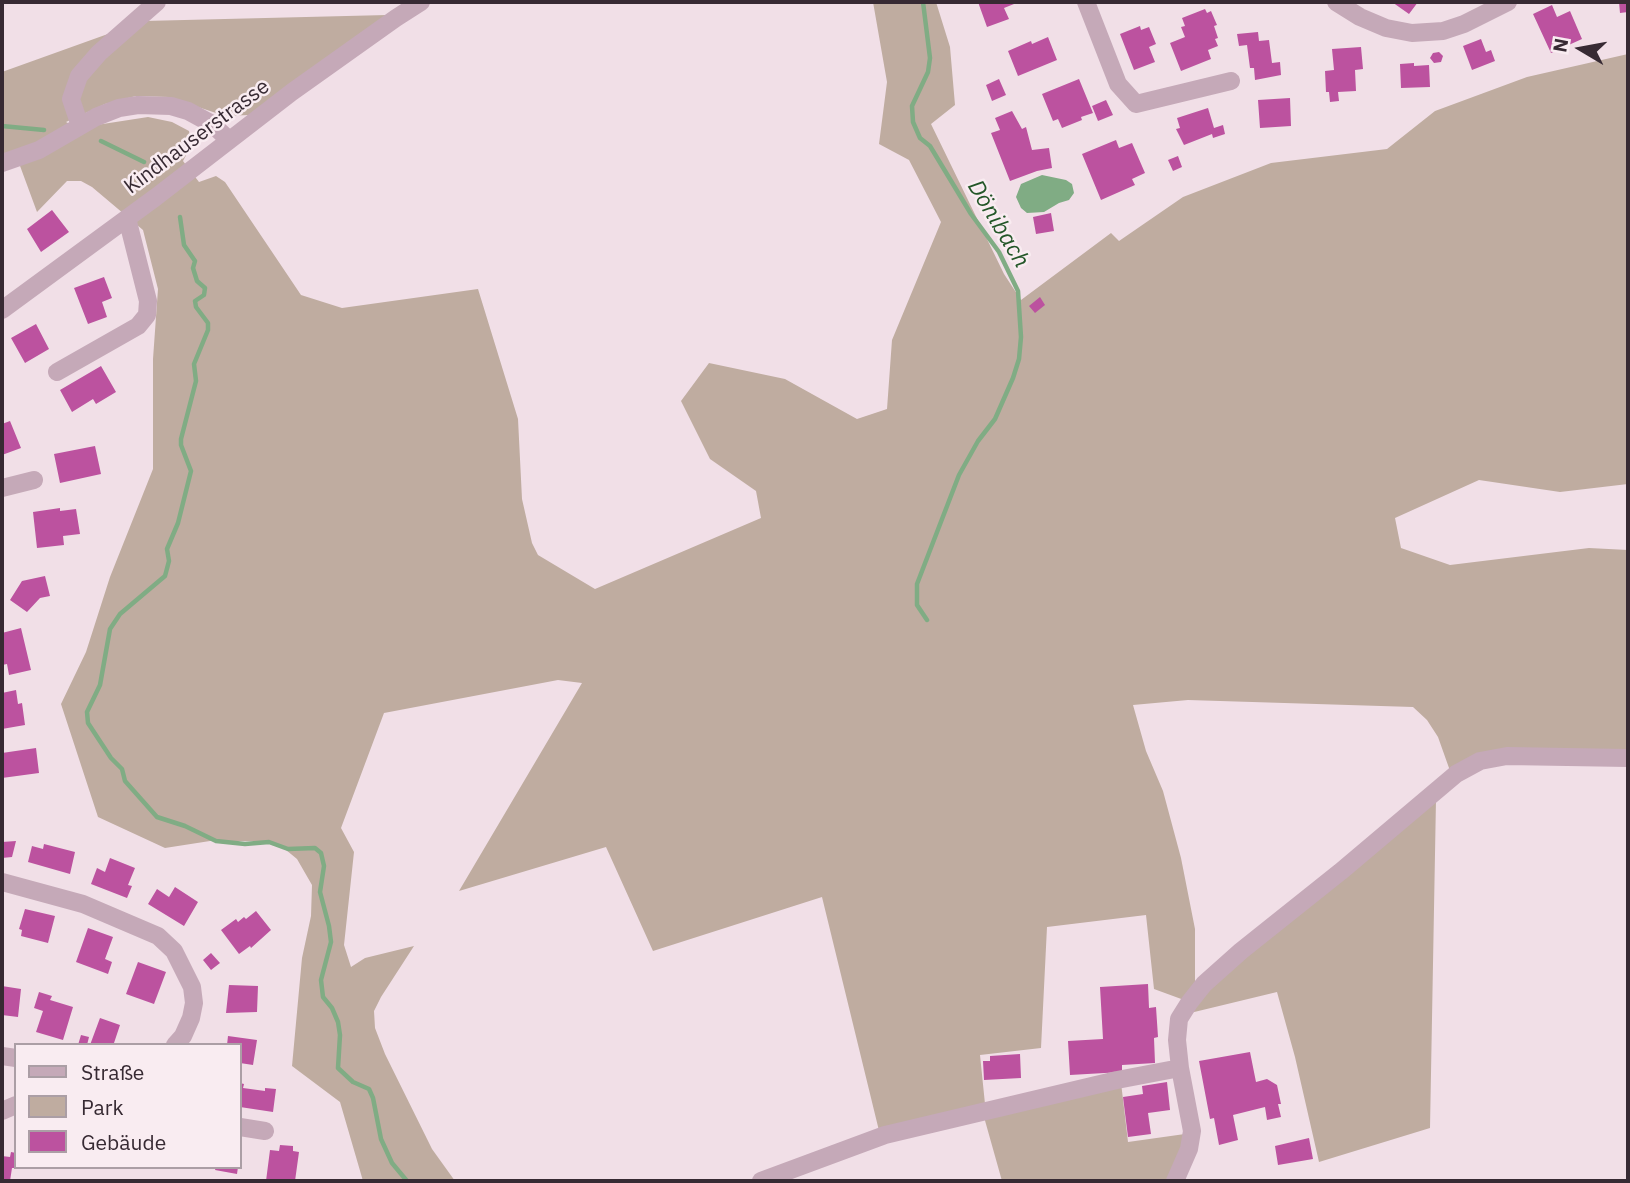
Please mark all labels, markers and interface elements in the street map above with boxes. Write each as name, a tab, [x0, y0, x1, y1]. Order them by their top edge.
north arrow	[1546, 14, 1616, 84]
text: N	[1547, 36, 1573, 54]
street label: Kindhauserstrasse	[119, 74, 275, 200]
water label: Dönibach	[961, 175, 1035, 273]
legend	[14, 1043, 242, 1169]
text: Straße	[81, 1058, 144, 1086]
text: Park	[81, 1093, 124, 1121]
text: Gebäude	[81, 1128, 166, 1156]

